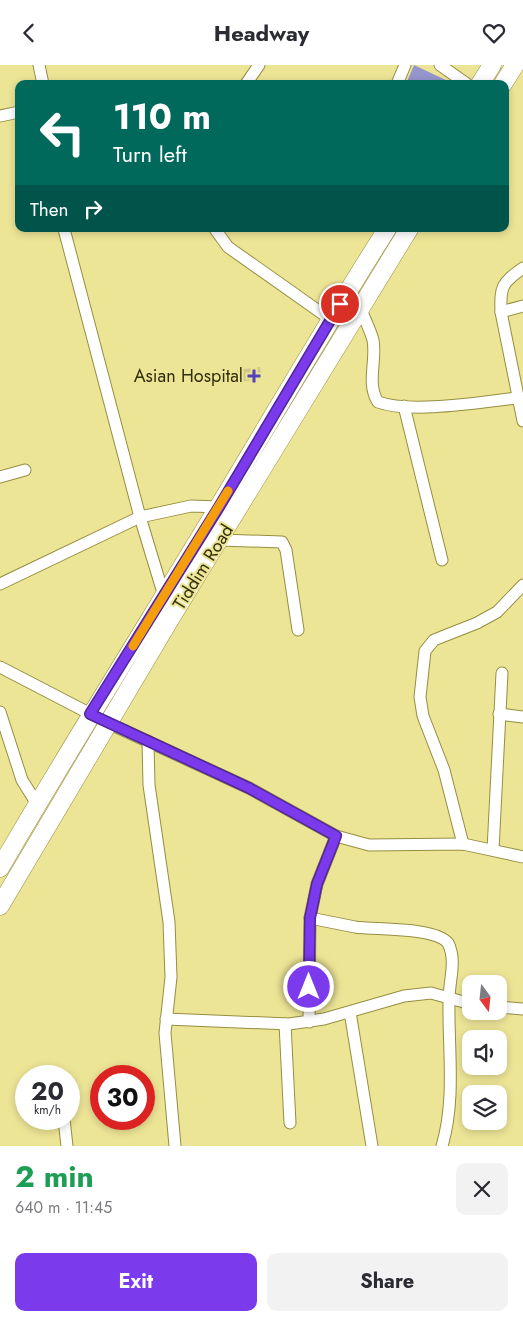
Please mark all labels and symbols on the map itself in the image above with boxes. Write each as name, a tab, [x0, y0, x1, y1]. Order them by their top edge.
pin	[319, 283, 361, 325]
place label: Asian Hospital	[134, 363, 243, 389]
marker: Asian Hospital	[247, 369, 261, 383]
street label: Tiddim Road	[166, 519, 240, 615]
position arrow	[282, 960, 334, 1012]
north arrow	[462, 975, 508, 1020]
speed limit sign: 30	[90, 1065, 155, 1130]

